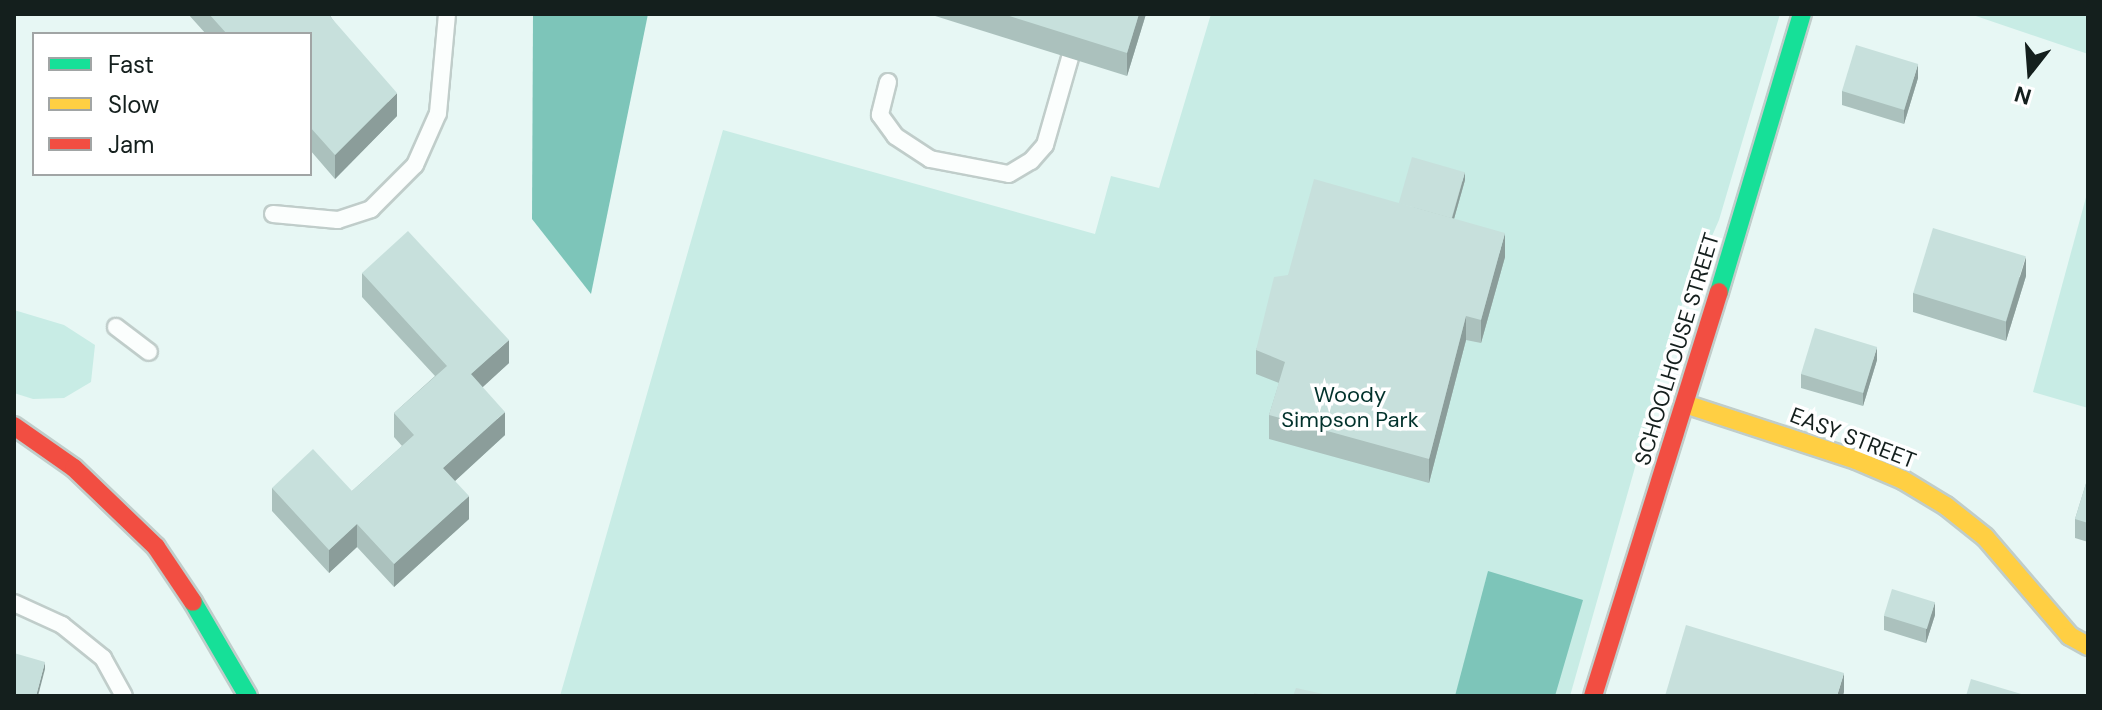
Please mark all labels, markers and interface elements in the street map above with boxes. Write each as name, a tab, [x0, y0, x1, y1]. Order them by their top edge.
legend	[32, 32, 312, 176]
north arrow	[1990, 32, 2070, 112]
text: Fast	[108, 49, 154, 80]
text: N	[2011, 79, 2035, 112]
text: Slow	[108, 89, 159, 120]
text: Jam	[108, 129, 154, 160]
street label: SCHOOLHOUSE STREET	[1629, 230, 1725, 468]
park label: Woody Simpson Park	[1281, 381, 1419, 432]
street label: EASY STREET	[1786, 402, 1920, 474]

